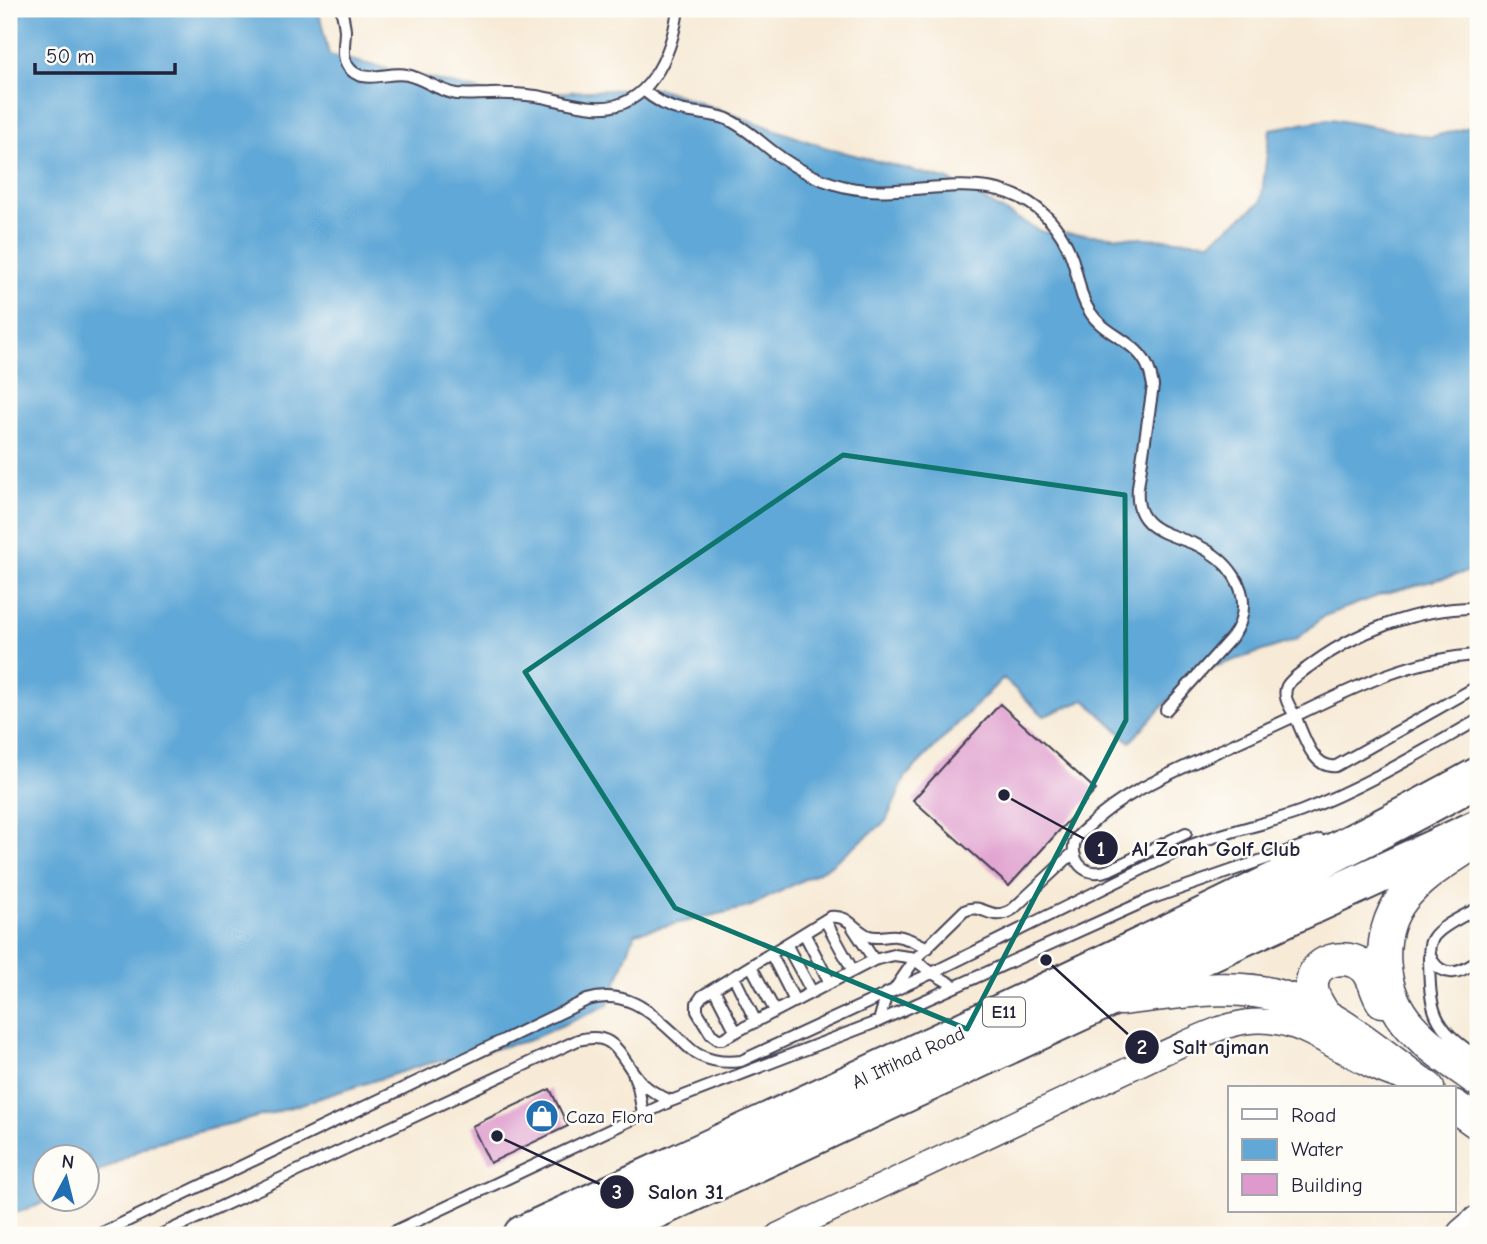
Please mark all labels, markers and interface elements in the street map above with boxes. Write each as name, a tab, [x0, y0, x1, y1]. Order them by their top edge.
scale bar	[35, 32, 175, 76]
text: 50 m	[46, 44, 95, 68]
callout: Al Zorah Golf Club	[1083, 827, 1314, 869]
text: 1	[1097, 837, 1105, 861]
text: Al Zorah Golf Club	[1132, 837, 1300, 861]
road number: E11	[983, 998, 1025, 1027]
street label: Al Ittihad Road	[849, 1022, 968, 1094]
callout: Salt ajman	[1124, 1026, 1284, 1068]
text: 2	[1137, 1035, 1147, 1059]
text: Salt ajman	[1173, 1035, 1269, 1059]
legend	[1228, 1086, 1456, 1212]
shop icon: Caza Flora	[523, 1097, 561, 1135]
text: Road	[1291, 1103, 1336, 1127]
place label: Caza Flora	[566, 1106, 654, 1128]
text: Water	[1291, 1137, 1344, 1161]
north arrow	[32, 1142, 102, 1212]
text: N	[60, 1150, 75, 1174]
callout: Salon 31	[599, 1171, 738, 1213]
text: Building	[1291, 1173, 1363, 1197]
text: 3	[612, 1180, 622, 1204]
text: Salon 31	[648, 1180, 724, 1204]

